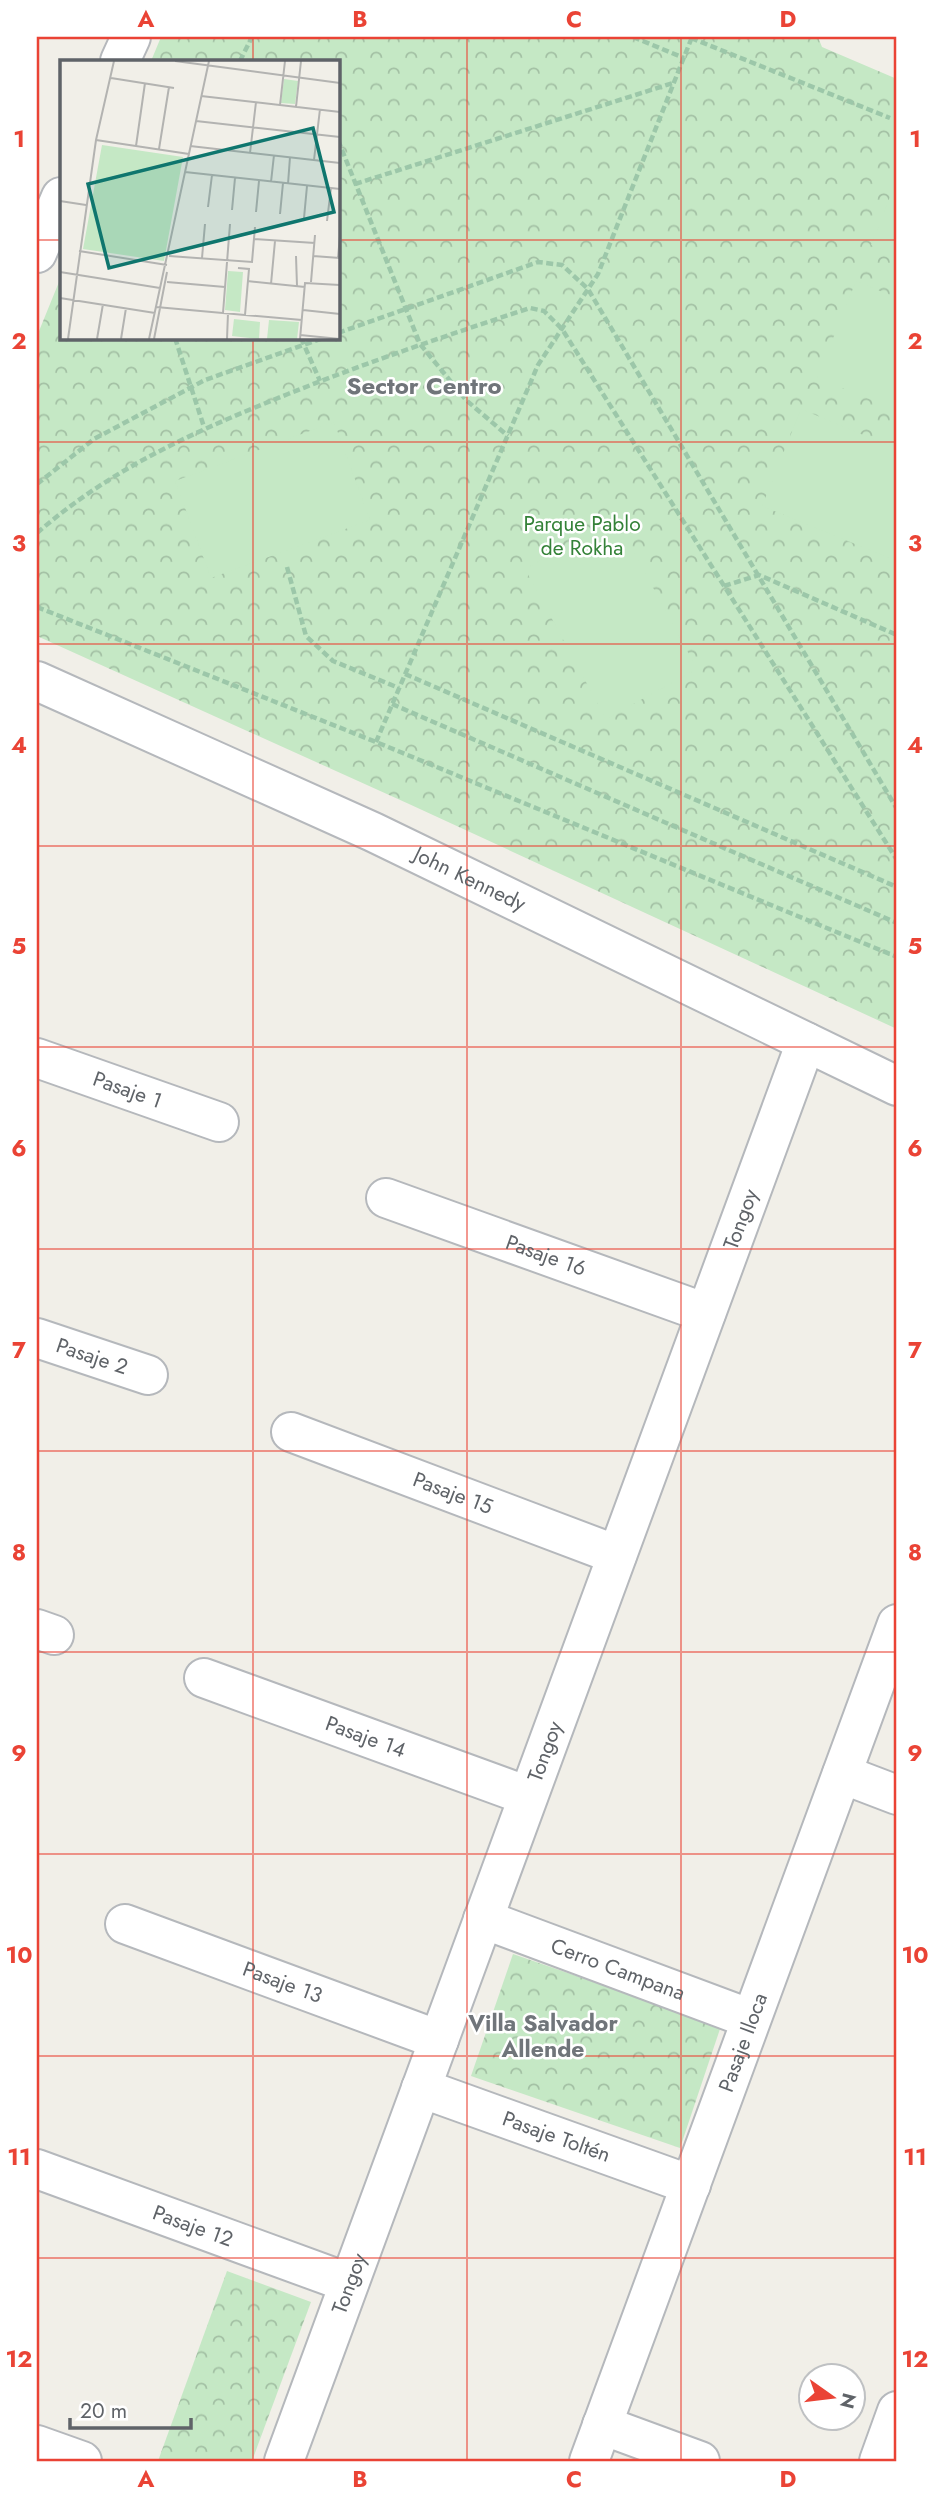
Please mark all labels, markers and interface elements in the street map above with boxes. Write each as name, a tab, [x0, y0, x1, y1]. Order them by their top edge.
text: A	[137, 2, 155, 36]
text: B	[352, 2, 368, 36]
text: C	[566, 2, 582, 36]
text: D	[780, 2, 797, 36]
inset map	[60, 60, 340, 340]
text: 1	[13, 122, 25, 156]
text: 1	[909, 122, 921, 156]
text: 2	[11, 324, 27, 358]
text: 2	[907, 324, 923, 358]
district label: Sector Centro	[346, 368, 502, 403]
park label: Parque Pablo de Rokha	[523, 509, 641, 563]
text: 3	[12, 526, 26, 560]
text: 3	[908, 526, 922, 560]
text: 4	[11, 728, 27, 762]
text: 4	[907, 728, 923, 762]
street label: John Kennedy	[406, 838, 532, 919]
text: 5	[12, 929, 26, 963]
text: 5	[908, 929, 922, 963]
street label: Pasaje 1	[89, 1064, 166, 1116]
text: 6	[11, 1131, 27, 1165]
text: 6	[907, 1131, 923, 1165]
street label: Tongoy	[716, 1184, 766, 1254]
street label: Pasaje 16	[502, 1227, 590, 1284]
street label: Pasaje 2	[52, 1330, 132, 1382]
text: 7	[12, 1333, 26, 1367]
text: 7	[908, 1333, 922, 1367]
street label: Pasaje 15	[409, 1464, 497, 1522]
text: 8	[12, 1535, 26, 1569]
text: 8	[908, 1535, 922, 1569]
street label: Pasaje 14	[321, 1708, 410, 1765]
street label: Tongoy	[520, 1716, 570, 1786]
text: 9	[11, 1736, 27, 1770]
text: 9	[907, 1736, 923, 1770]
street label: Cerro Campana	[547, 1931, 689, 2008]
text: 10	[6, 1938, 32, 1972]
text: 10	[902, 1938, 928, 1972]
street label: Pasaje 13	[239, 1954, 327, 2011]
street label: Pasaje Iloca	[711, 1989, 775, 2096]
district label: Villa Salvador Allende	[467, 2006, 618, 2066]
street label: Pasaje Toltén	[498, 2103, 615, 2170]
text: 11	[7, 2140, 31, 2174]
text: 11	[903, 2140, 927, 2174]
street label: Pasaje 12	[149, 2198, 237, 2254]
street label: Tongoy	[324, 2248, 374, 2318]
text: 12	[6, 2342, 32, 2376]
text: 12	[902, 2342, 928, 2376]
north arrow	[797, 2362, 867, 2432]
scale bar	[70, 2386, 191, 2430]
text: N	[833, 2390, 863, 2412]
text: 20 m	[80, 2396, 127, 2426]
text: A	[137, 2462, 155, 2496]
text: B	[352, 2462, 368, 2496]
text: C	[566, 2462, 582, 2496]
text: D	[780, 2462, 797, 2496]

